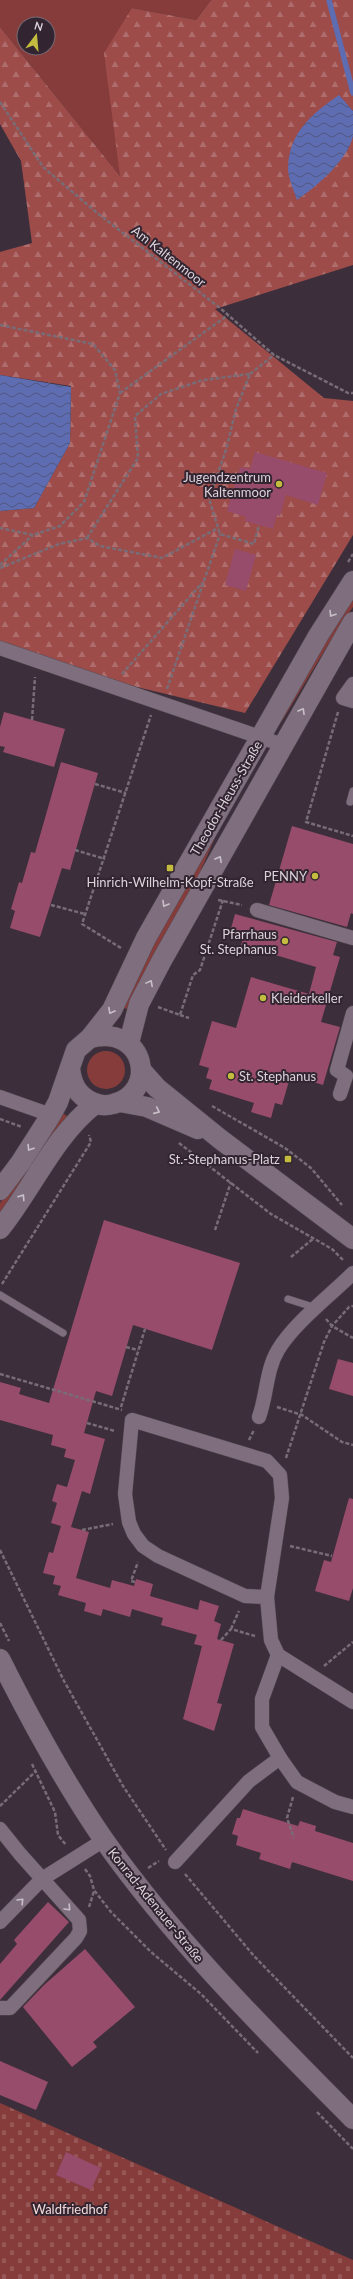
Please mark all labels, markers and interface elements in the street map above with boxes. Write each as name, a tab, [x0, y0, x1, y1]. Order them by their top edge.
north arrow	[16, 16, 56, 56]
text: N	[33, 18, 45, 33]
street label: Am Kaltenmoor	[129, 222, 210, 290]
place label: Jugendzentrum Kaltenmoor	[183, 469, 271, 500]
marker: Jugendzentrum Kaltenmoor	[274, 479, 284, 489]
one-way arrow	[330, 610, 337, 617]
one-way arrow	[298, 708, 305, 715]
street label: Theodor-Heuss-Straße	[187, 738, 265, 858]
one-way arrow	[214, 856, 221, 863]
marker: Hinrich-Wilhelm-Kopf-Straße	[165, 863, 175, 873]
place label: PENNY	[264, 868, 308, 884]
marker: PENNY	[310, 871, 320, 881]
place label: Hinrich-Wilhelm-Kopf-Straße	[86, 874, 254, 890]
one-way arrow	[163, 900, 170, 907]
place label: Pfarrhaus St. Stephanus	[200, 926, 277, 957]
marker: Pfarrhaus St. Stephanus	[280, 936, 290, 946]
one-way arrow	[145, 979, 153, 987]
place label: Kleiderkeller	[271, 990, 343, 1006]
marker: Kleiderkeller	[258, 993, 268, 1003]
one-way arrow	[108, 1007, 115, 1014]
place label: St. Stephanus	[239, 1068, 317, 1084]
marker: St. Stephanus	[226, 1071, 236, 1081]
one-way arrow	[153, 1106, 161, 1114]
one-way arrow	[27, 1144, 35, 1151]
place label: St.-Stephanus-Platz	[169, 1151, 280, 1167]
marker: St.-Stephanus-Platz	[283, 1154, 293, 1164]
one-way arrow	[17, 1194, 25, 1201]
street label: Konrad-Adenauer-Straße	[105, 1844, 207, 1966]
one-way arrow	[16, 1898, 24, 1906]
one-way arrow	[63, 1903, 71, 1911]
park label: Waldfriedhof	[32, 2201, 108, 2217]

